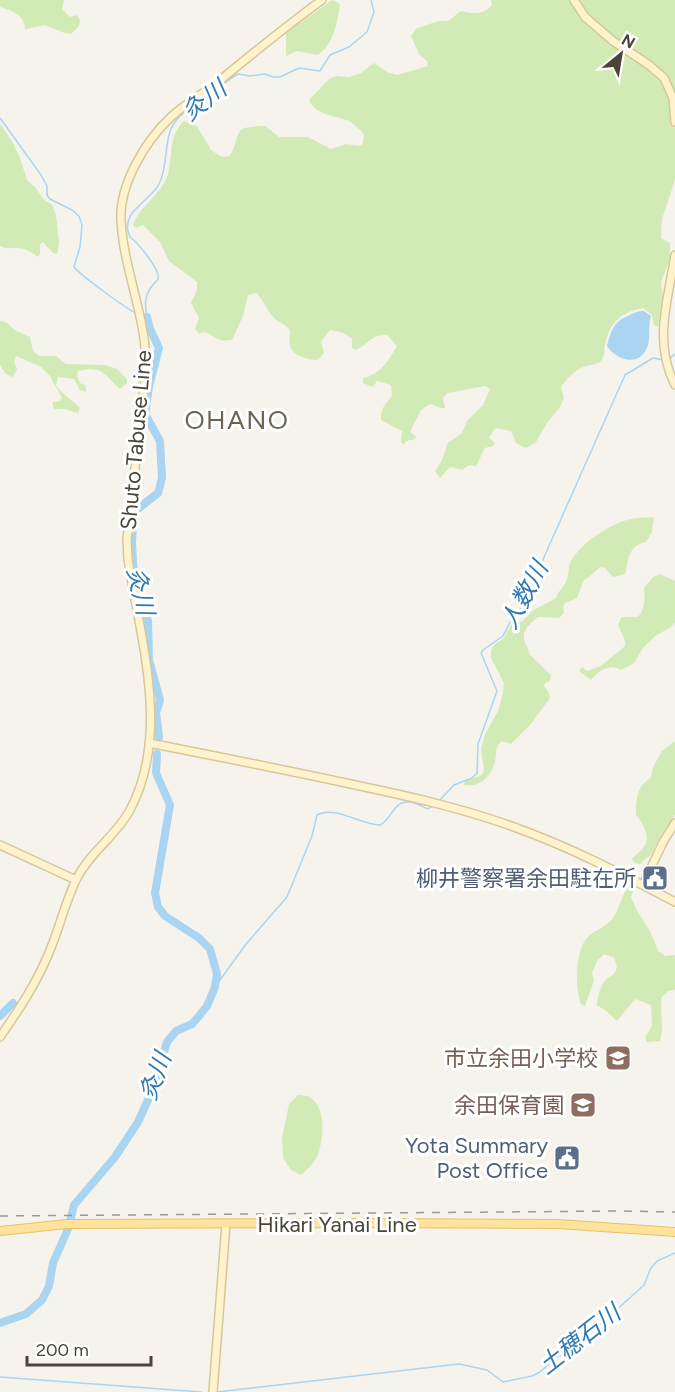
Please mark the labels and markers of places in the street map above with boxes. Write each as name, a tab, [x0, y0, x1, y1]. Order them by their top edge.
public building icon: 柳井警察署余田駐在所	[640, 863, 670, 893]
place label: 柳井警察署余田駐在所	[416, 865, 636, 892]
school or university icon: 市立余田小学校	[603, 1043, 633, 1073]
place label: 市立余田小学校	[444, 1045, 598, 1072]
school or university icon: 余田保育園	[568, 1090, 598, 1120]
place label: 余田保育園	[454, 1092, 564, 1119]
place label: Yota Summary Post Office	[405, 1132, 548, 1184]
public building icon: Yota Summary Post Office	[552, 1143, 582, 1173]

